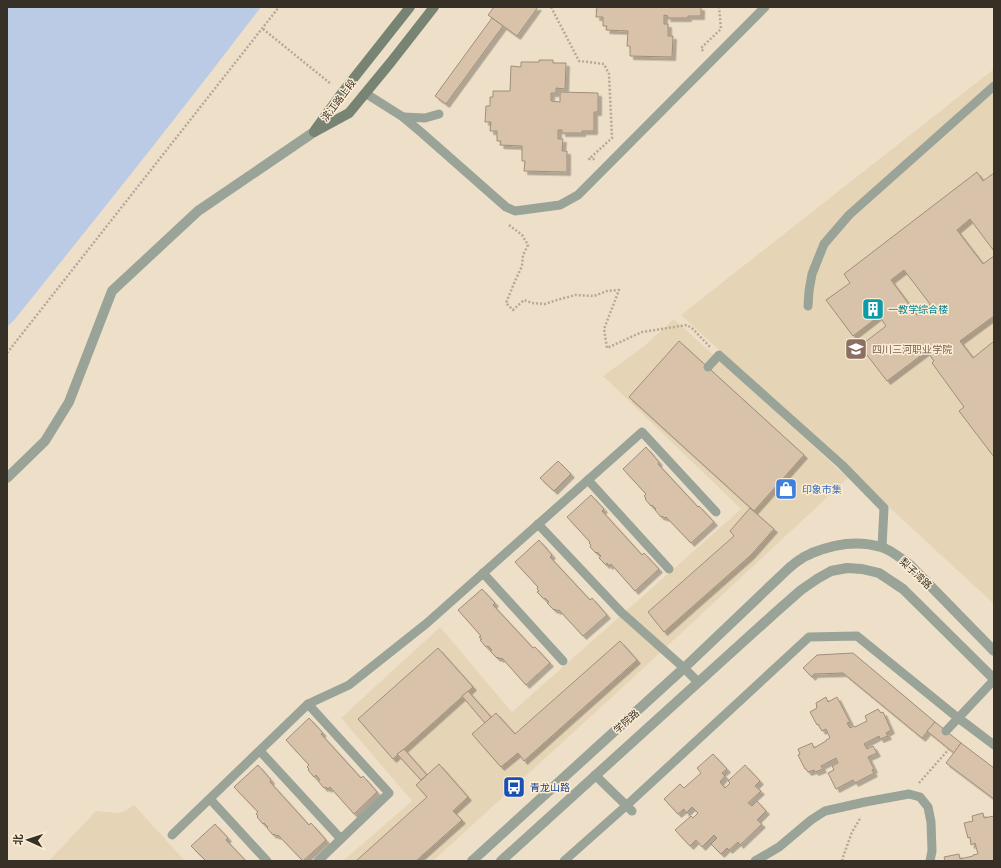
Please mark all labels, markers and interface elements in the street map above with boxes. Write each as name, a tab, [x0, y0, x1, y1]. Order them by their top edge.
street label: 滨江路上段	[319, 77, 358, 124]
building icon: 一教学综合楼	[860, 296, 886, 322]
place label: 一教学综合楼	[888, 304, 948, 315]
school or university icon: 四川三河职业学院	[843, 336, 869, 362]
place label: 四川三河职业学院	[872, 344, 952, 355]
shop icon: 印象市集	[773, 476, 799, 502]
place label: 印象市集	[802, 484, 842, 495]
street label: 梨子湾路	[897, 556, 934, 591]
street label: 学院路	[612, 707, 641, 735]
bus stop icon: 青龙山路	[501, 774, 527, 800]
place label: 青龙山路	[530, 782, 570, 793]
north arrow	[8, 820, 48, 860]
text: 北	[12, 834, 24, 845]

